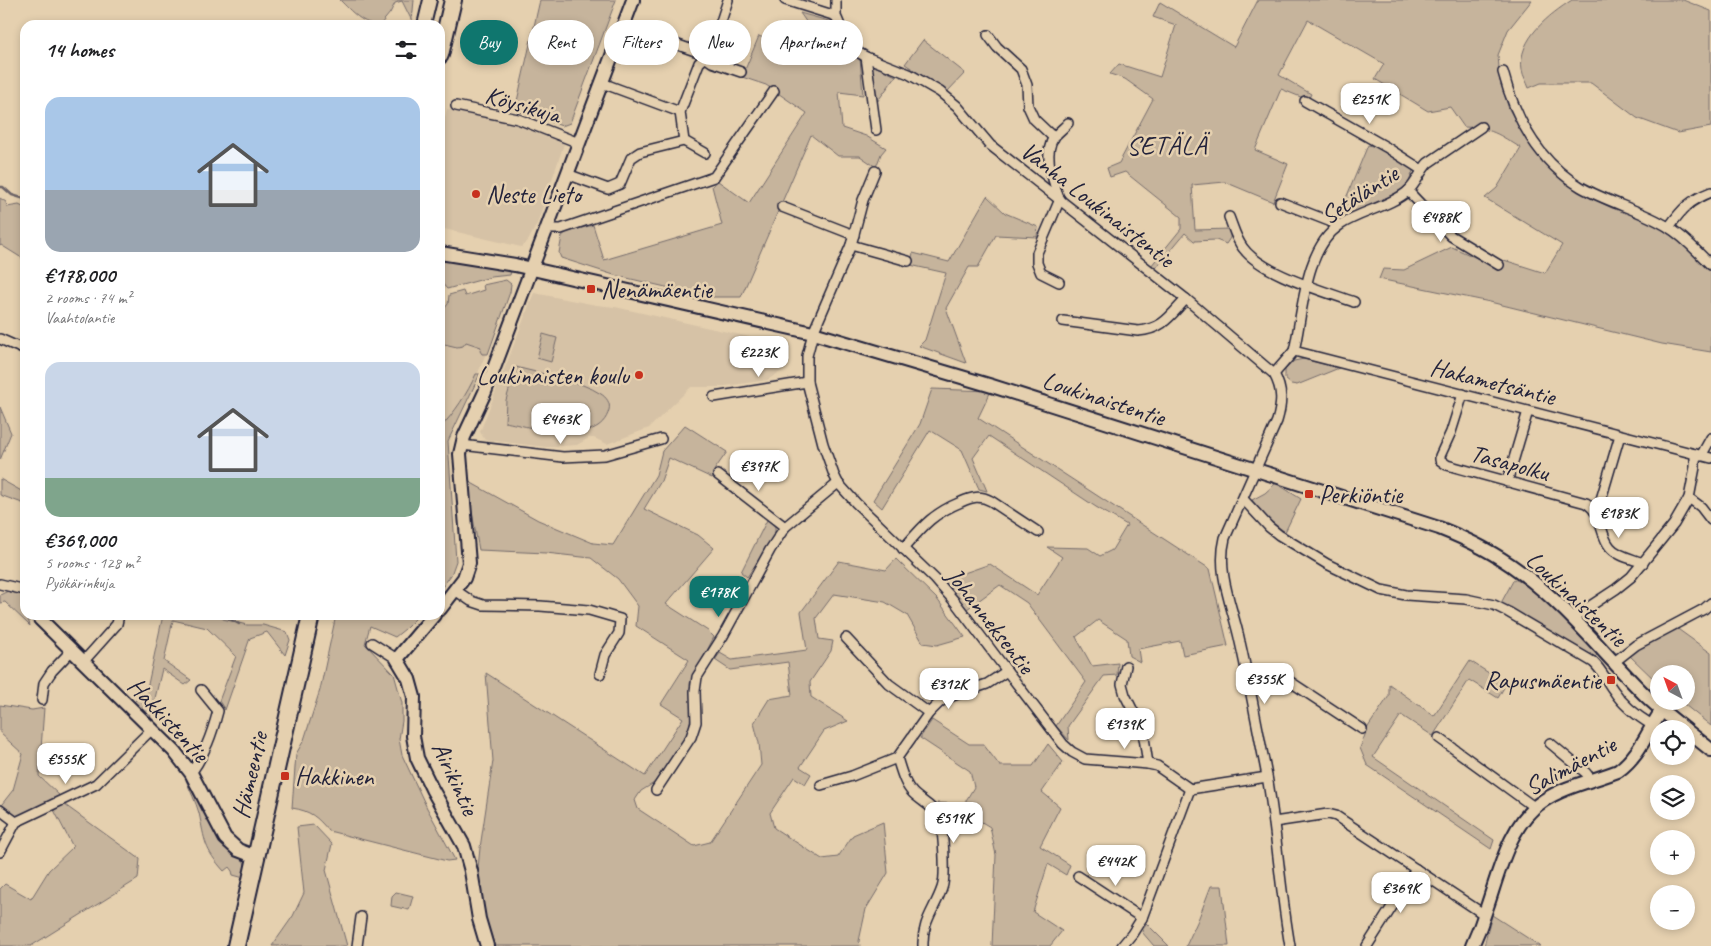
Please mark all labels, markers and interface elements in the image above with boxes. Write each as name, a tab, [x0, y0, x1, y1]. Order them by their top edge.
chip: Buy	[460, 20, 518, 65]
chip: Rent	[528, 20, 594, 65]
chip: Filters	[604, 20, 679, 65]
chip: New	[689, 20, 751, 65]
chip: Apartment	[761, 20, 863, 65]
icon: filters	[392, 36, 420, 64]
text: 14 homes	[45, 37, 114, 63]
street label: Köysikuja	[481, 79, 567, 132]
pin: €251K	[1335, 82, 1405, 125]
text: €251K	[1352, 89, 1388, 109]
district label: SETÄLÄ	[1127, 129, 1210, 162]
icon: home	[188, 130, 278, 220]
street label: Vanha Loukinaistentie	[1014, 135, 1182, 276]
street label: Setäläntie	[1315, 157, 1406, 232]
place label: Neste Lieto	[486, 179, 584, 211]
marker: Neste Lieto	[470, 188, 482, 200]
pin: €488K	[1406, 200, 1476, 243]
text: €488K	[1423, 207, 1459, 227]
text: €178,000	[45, 262, 115, 288]
place label: Nenämäentie	[601, 274, 714, 306]
marker: Nenämäentie	[585, 283, 597, 295]
text: 2 rooms · 74 m²	[45, 288, 131, 308]
text: Vaahtolantie	[45, 308, 114, 328]
pin: €223K	[724, 336, 794, 378]
text: €223K	[741, 342, 777, 362]
street label: Hakametsäntie	[1427, 351, 1560, 413]
place label: Loukinaisten koulu	[477, 360, 631, 392]
street label: Loukinaistentie	[1039, 364, 1171, 434]
marker: Loukinaisten koulu	[633, 369, 645, 381]
icon: home	[188, 395, 278, 485]
pin: €463K	[526, 402, 596, 445]
text: €463K	[542, 409, 580, 429]
street label: Tasapolku	[1467, 437, 1554, 489]
pin: €397K	[724, 450, 794, 492]
text: €397K	[741, 456, 777, 476]
place label: Perkiöntie	[1319, 479, 1404, 511]
marker: Perkiöntie	[1303, 488, 1315, 500]
pin: €183K	[1584, 496, 1654, 539]
text: €183K	[1601, 503, 1637, 523]
text: €369,000	[45, 527, 116, 553]
street label: Loukinaistentie	[1519, 544, 1635, 655]
text: 5 rooms · 128 m²	[45, 553, 139, 573]
street label: Johanneksentie	[938, 560, 1043, 682]
text: Pyökärinkuja	[45, 573, 114, 593]
pin: €178K	[684, 576, 754, 618]
text: €178K	[701, 582, 737, 602]
pin: €355K	[1230, 662, 1300, 705]
place label: Rapusmäentie	[1484, 665, 1603, 697]
north arrow	[1650, 665, 1695, 710]
map controls	[1650, 665, 1695, 930]
pin: €312K	[914, 668, 984, 710]
text: €355K	[1247, 669, 1283, 689]
street label: Hakkistentie	[121, 670, 217, 770]
text: €312K	[931, 674, 967, 694]
marker: Rapusmäentie	[1605, 674, 1617, 686]
pin: €139K	[1090, 708, 1160, 750]
text: €139K	[1107, 714, 1143, 734]
button: locate	[1650, 720, 1695, 765]
street label: Hämeentie	[225, 727, 276, 821]
street label: Salimäentie	[1520, 728, 1623, 803]
street label: Airikintie	[424, 737, 487, 822]
pin: €555K	[31, 742, 101, 785]
text: €555K	[48, 749, 84, 769]
place label: Hakkinen	[295, 761, 374, 793]
marker: Hakkinen	[279, 770, 291, 782]
button: layers	[1650, 775, 1695, 820]
pin: €519K	[919, 802, 989, 844]
text: €519K	[936, 808, 972, 828]
button: +	[1650, 830, 1695, 875]
pin: €442K	[1081, 844, 1151, 887]
text: €442K	[1098, 851, 1134, 871]
pin: €369K	[1366, 872, 1436, 914]
text: €369K	[1382, 878, 1420, 898]
button: −	[1650, 885, 1695, 930]

